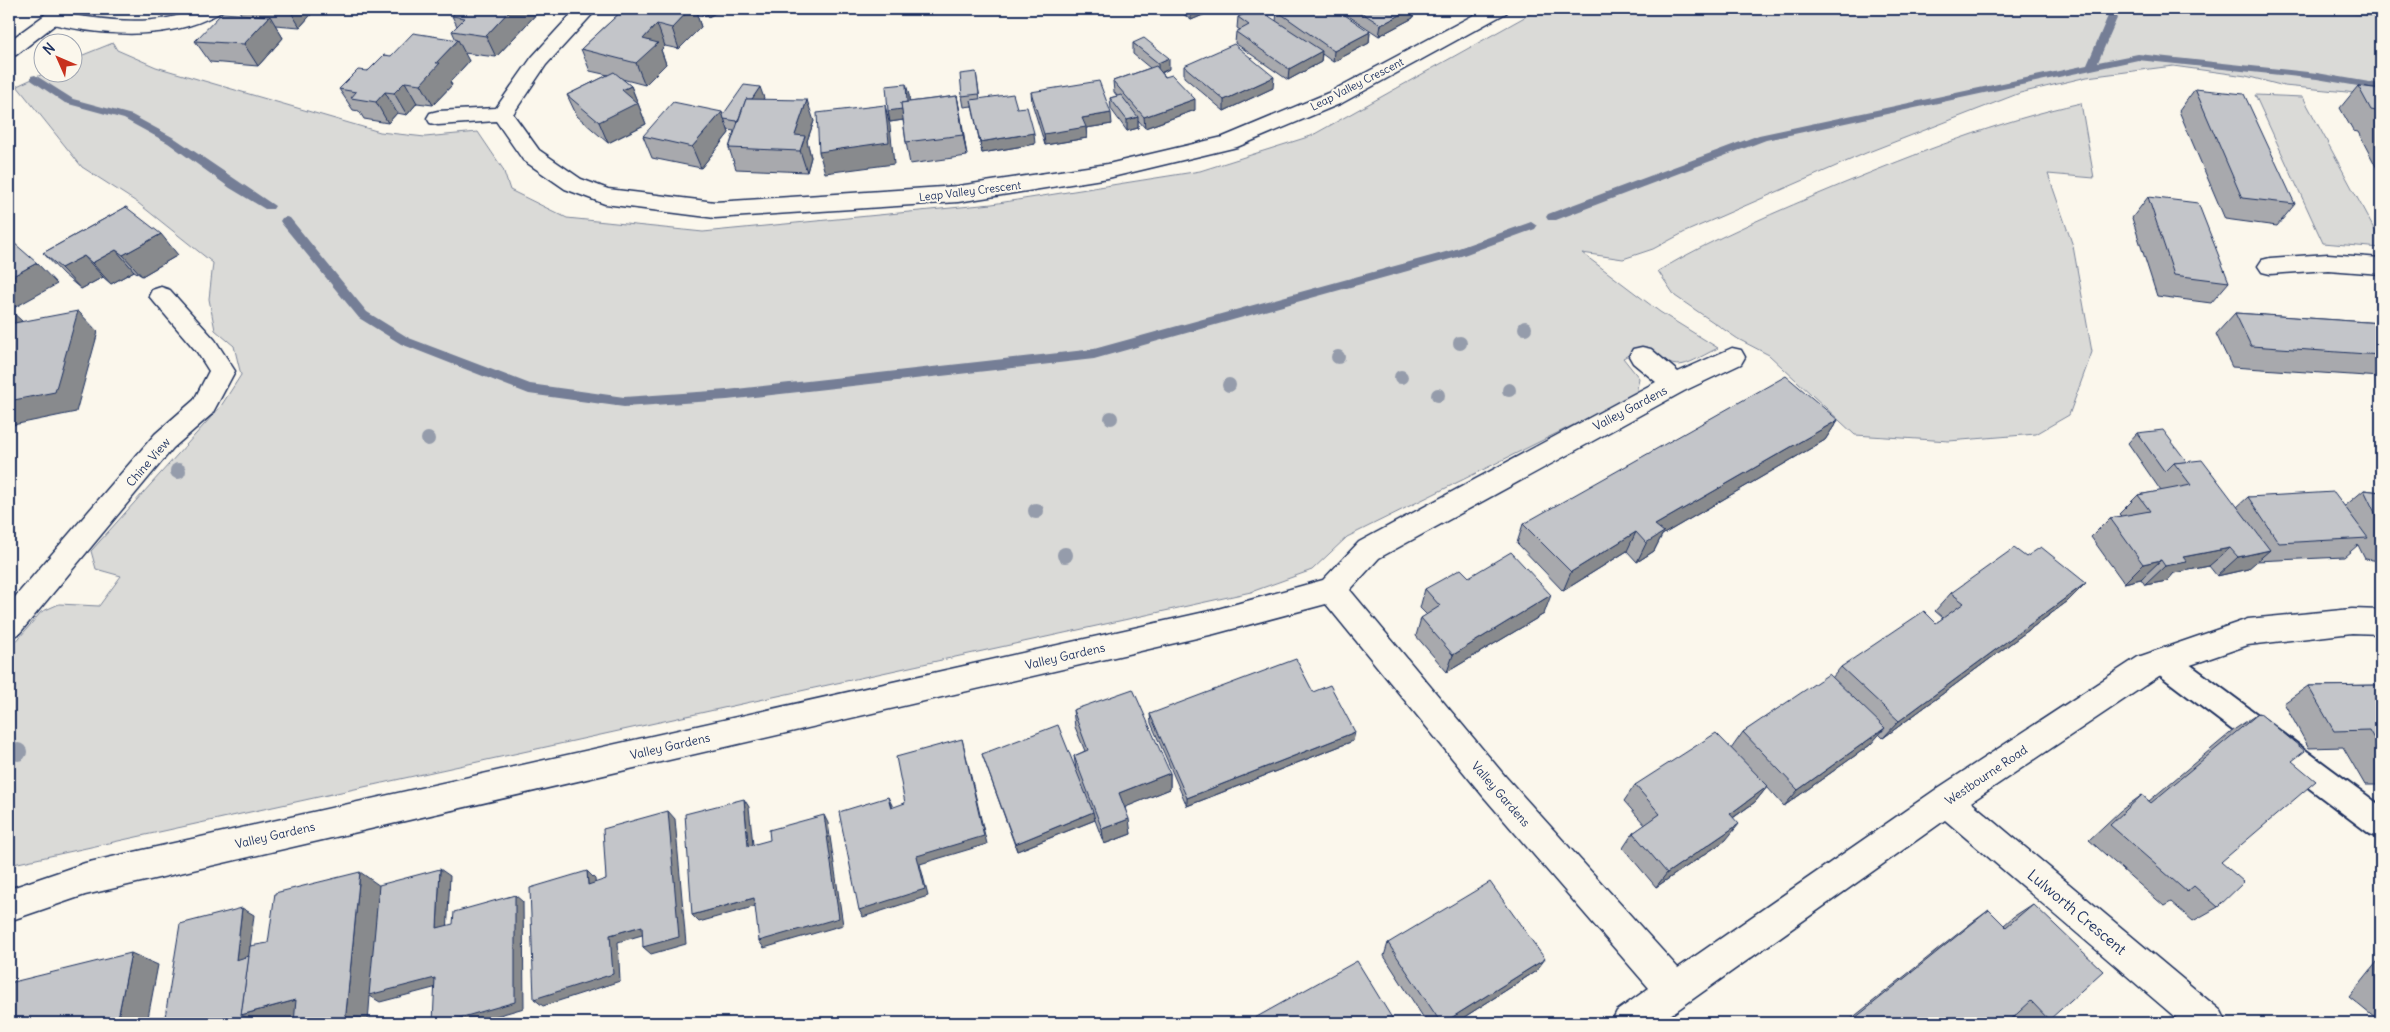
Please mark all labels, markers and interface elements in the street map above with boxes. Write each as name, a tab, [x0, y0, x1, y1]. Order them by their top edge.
north arrow	[32, 32, 82, 82]
text: N	[39, 39, 59, 59]
street label: Leap Valley Crescent	[1308, 54, 1406, 114]
street label: Leap Valley Crescent	[918, 178, 1022, 204]
street label: Valley Gardens	[1590, 382, 1670, 434]
street label: Chine View	[123, 434, 174, 490]
street label: Valley Gardens	[1024, 640, 1106, 672]
street label: Valley Gardens	[629, 730, 711, 762]
street label: Westbourne Road	[1942, 742, 2030, 808]
street label: Valley Gardens	[1469, 758, 1533, 830]
street label: Valley Gardens	[234, 819, 316, 851]
street label: Lulworth Crescent	[2024, 865, 2130, 959]

